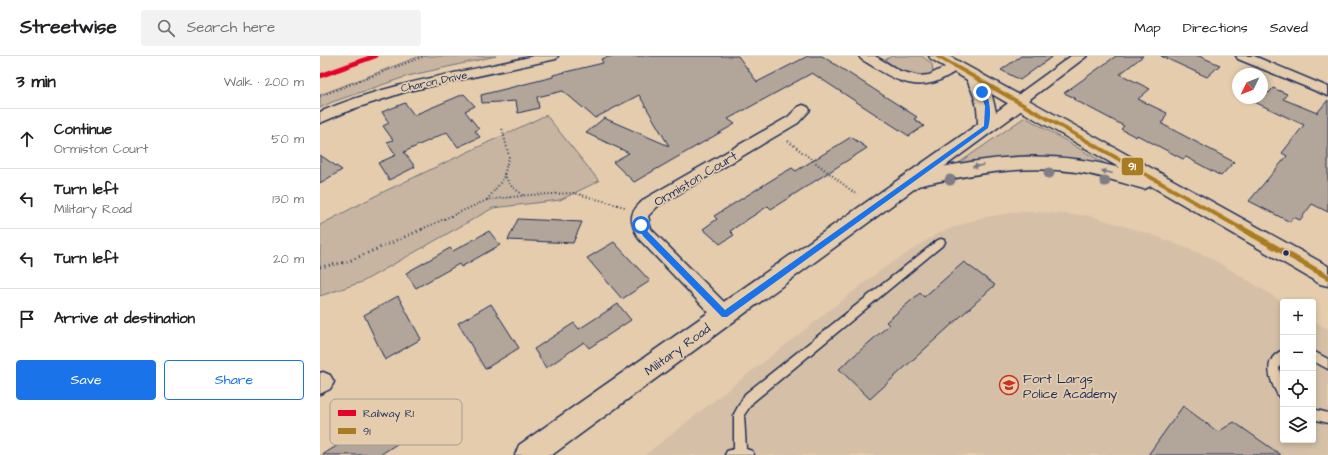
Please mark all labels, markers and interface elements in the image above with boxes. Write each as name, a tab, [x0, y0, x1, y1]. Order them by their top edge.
search box	[141, 10, 421, 46]
text: Streetwise	[20, 14, 117, 41]
icon: search	[155, 17, 177, 39]
text: Search here	[187, 17, 275, 38]
text: Map	[1134, 18, 1161, 38]
text: Directions	[1183, 18, 1248, 38]
text: Saved	[1270, 18, 1308, 38]
street label: Charon Drive	[400, 67, 469, 96]
north arrow	[1232, 68, 1268, 104]
text: 3 min	[16, 70, 56, 94]
text: Walk · 200 m	[224, 73, 304, 91]
route end	[973, 83, 991, 101]
text: Continue	[54, 119, 112, 140]
icon: ahead	[16, 128, 38, 150]
text: 50 m	[271, 130, 304, 148]
text: Ormiston Court	[54, 140, 148, 158]
street label: Ormiston Court	[650, 146, 741, 211]
line badge: 91	[1121, 157, 1144, 176]
text: 91	[1128, 159, 1136, 174]
one-way arrow	[972, 163, 984, 169]
one-way arrow	[1101, 169, 1113, 175]
text: Turn left	[54, 179, 118, 200]
icon: left	[16, 188, 38, 210]
text: 130 m	[272, 190, 304, 208]
text: Military Road	[54, 200, 132, 218]
route start	[632, 216, 650, 234]
icon: left	[16, 248, 38, 270]
text: Turn left	[54, 248, 118, 269]
unlabelled marker	[1281, 248, 1291, 258]
text: 20 m	[273, 250, 304, 268]
map controls	[1280, 299, 1316, 443]
button: +	[1280, 299, 1316, 335]
icon: arrive	[16, 308, 38, 330]
text: Arrive at destination	[54, 308, 195, 329]
street label: Military Road	[641, 319, 715, 381]
button: −	[1280, 335, 1316, 371]
button: Save	[16, 360, 156, 400]
button: Share	[164, 360, 304, 400]
place label: Fort Largs Police Academy	[1023, 370, 1117, 404]
button: locate	[1280, 371, 1316, 407]
school or university icon: Fort Largs Police Academy	[998, 374, 1020, 396]
legend	[330, 399, 462, 445]
text: Railway R1	[363, 406, 415, 422]
button: layers	[1280, 407, 1316, 443]
text: 91	[363, 424, 371, 439]

